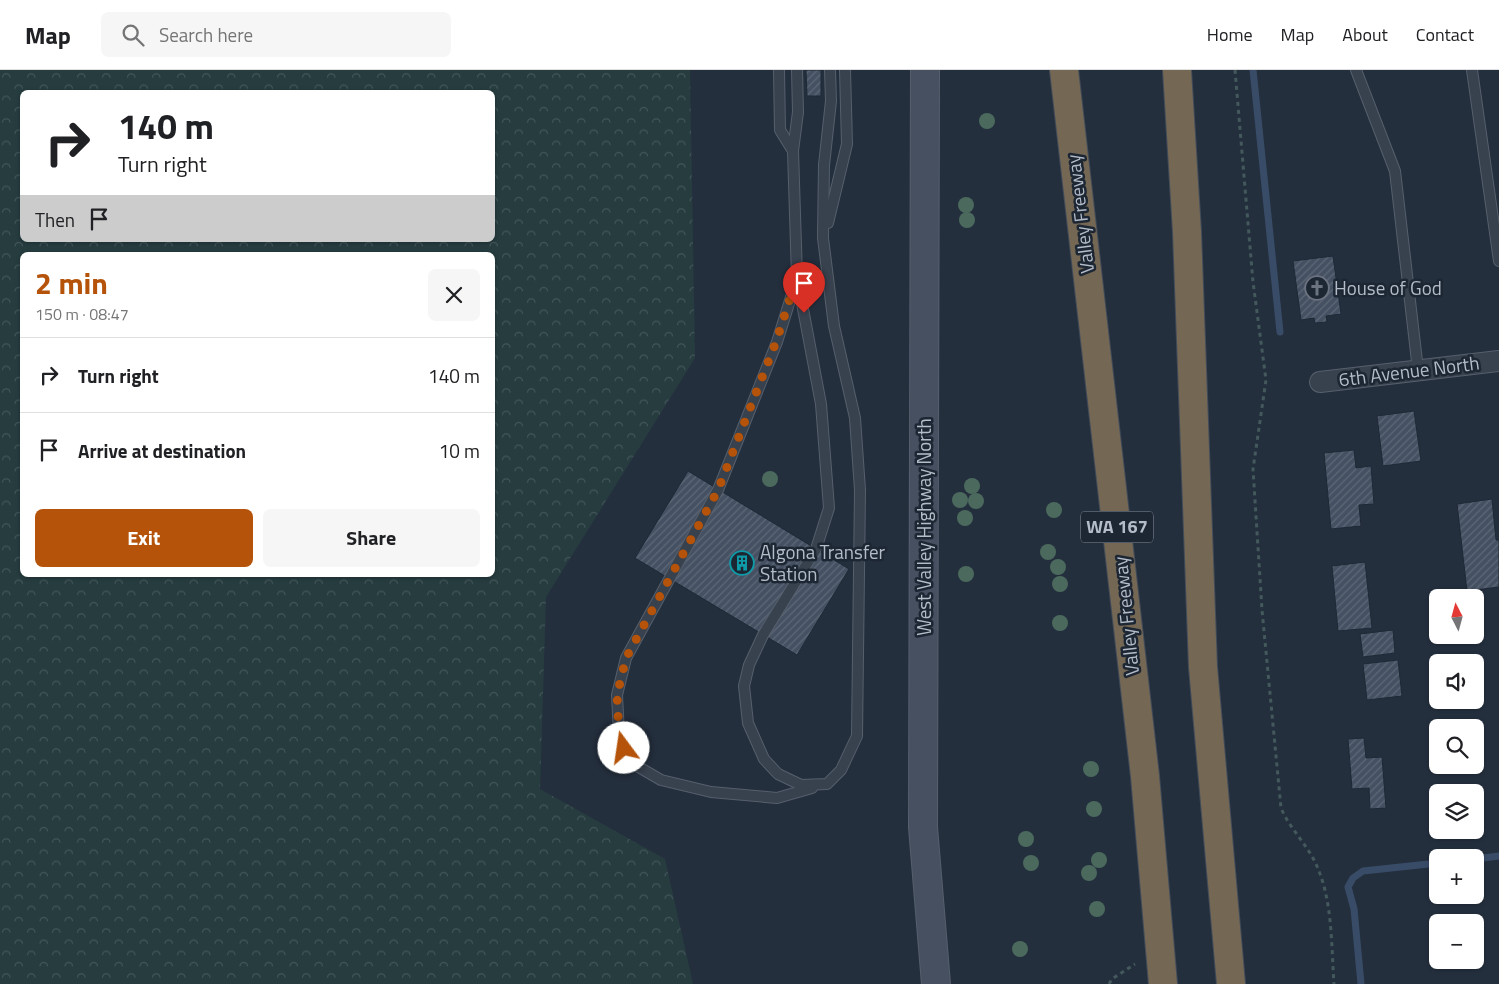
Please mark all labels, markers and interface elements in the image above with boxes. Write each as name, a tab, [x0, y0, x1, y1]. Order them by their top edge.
search box	[101, 12, 451, 57]
text: Map	[25, 17, 71, 53]
text: Search here	[159, 20, 253, 49]
icon: search	[119, 21, 147, 49]
text: Home	[1207, 21, 1253, 48]
text: Map	[1281, 21, 1314, 48]
text: About	[1342, 21, 1388, 48]
text: Contact	[1416, 21, 1474, 48]
text: 140 m	[118, 99, 214, 153]
icon: right	[35, 110, 100, 175]
text: Turn right	[118, 147, 207, 181]
street label: Valley Freeway	[1058, 153, 1101, 275]
text: Then	[35, 205, 75, 234]
icon: arrive	[85, 205, 113, 233]
text: 2 min	[35, 260, 108, 306]
pin	[783, 262, 825, 313]
button: close	[428, 269, 480, 321]
icon: arrive	[790, 269, 818, 297]
place label: House of God	[1334, 273, 1442, 302]
church icon: House of God	[1304, 275, 1330, 301]
text: 150 m · 08:47	[35, 302, 129, 326]
street label: 6th Avenue North	[1337, 347, 1481, 394]
icon: right	[35, 361, 63, 389]
text: Turn right	[78, 361, 159, 390]
text: 140 m	[428, 361, 480, 390]
street label: West Valley Highway North	[909, 418, 938, 636]
icon: arrive	[35, 436, 63, 464]
text: Arrive at destination	[78, 436, 246, 465]
text: 10 m	[439, 436, 480, 465]
button: Exit	[35, 509, 253, 567]
button: Share	[263, 509, 480, 567]
road number: WA 167	[1081, 512, 1153, 542]
place label: Algona Transfer Station	[760, 537, 886, 588]
building icon: Algona Transfer Station	[729, 550, 755, 576]
street label: Valley Freeway	[1105, 555, 1146, 677]
north arrow	[1429, 589, 1484, 644]
map controls	[1429, 589, 1484, 969]
button: sound	[1429, 654, 1484, 709]
button: search	[1429, 719, 1484, 774]
position arrow	[597, 721, 649, 773]
button: layers	[1429, 784, 1484, 839]
button: +	[1429, 849, 1484, 904]
button: −	[1429, 914, 1484, 969]

